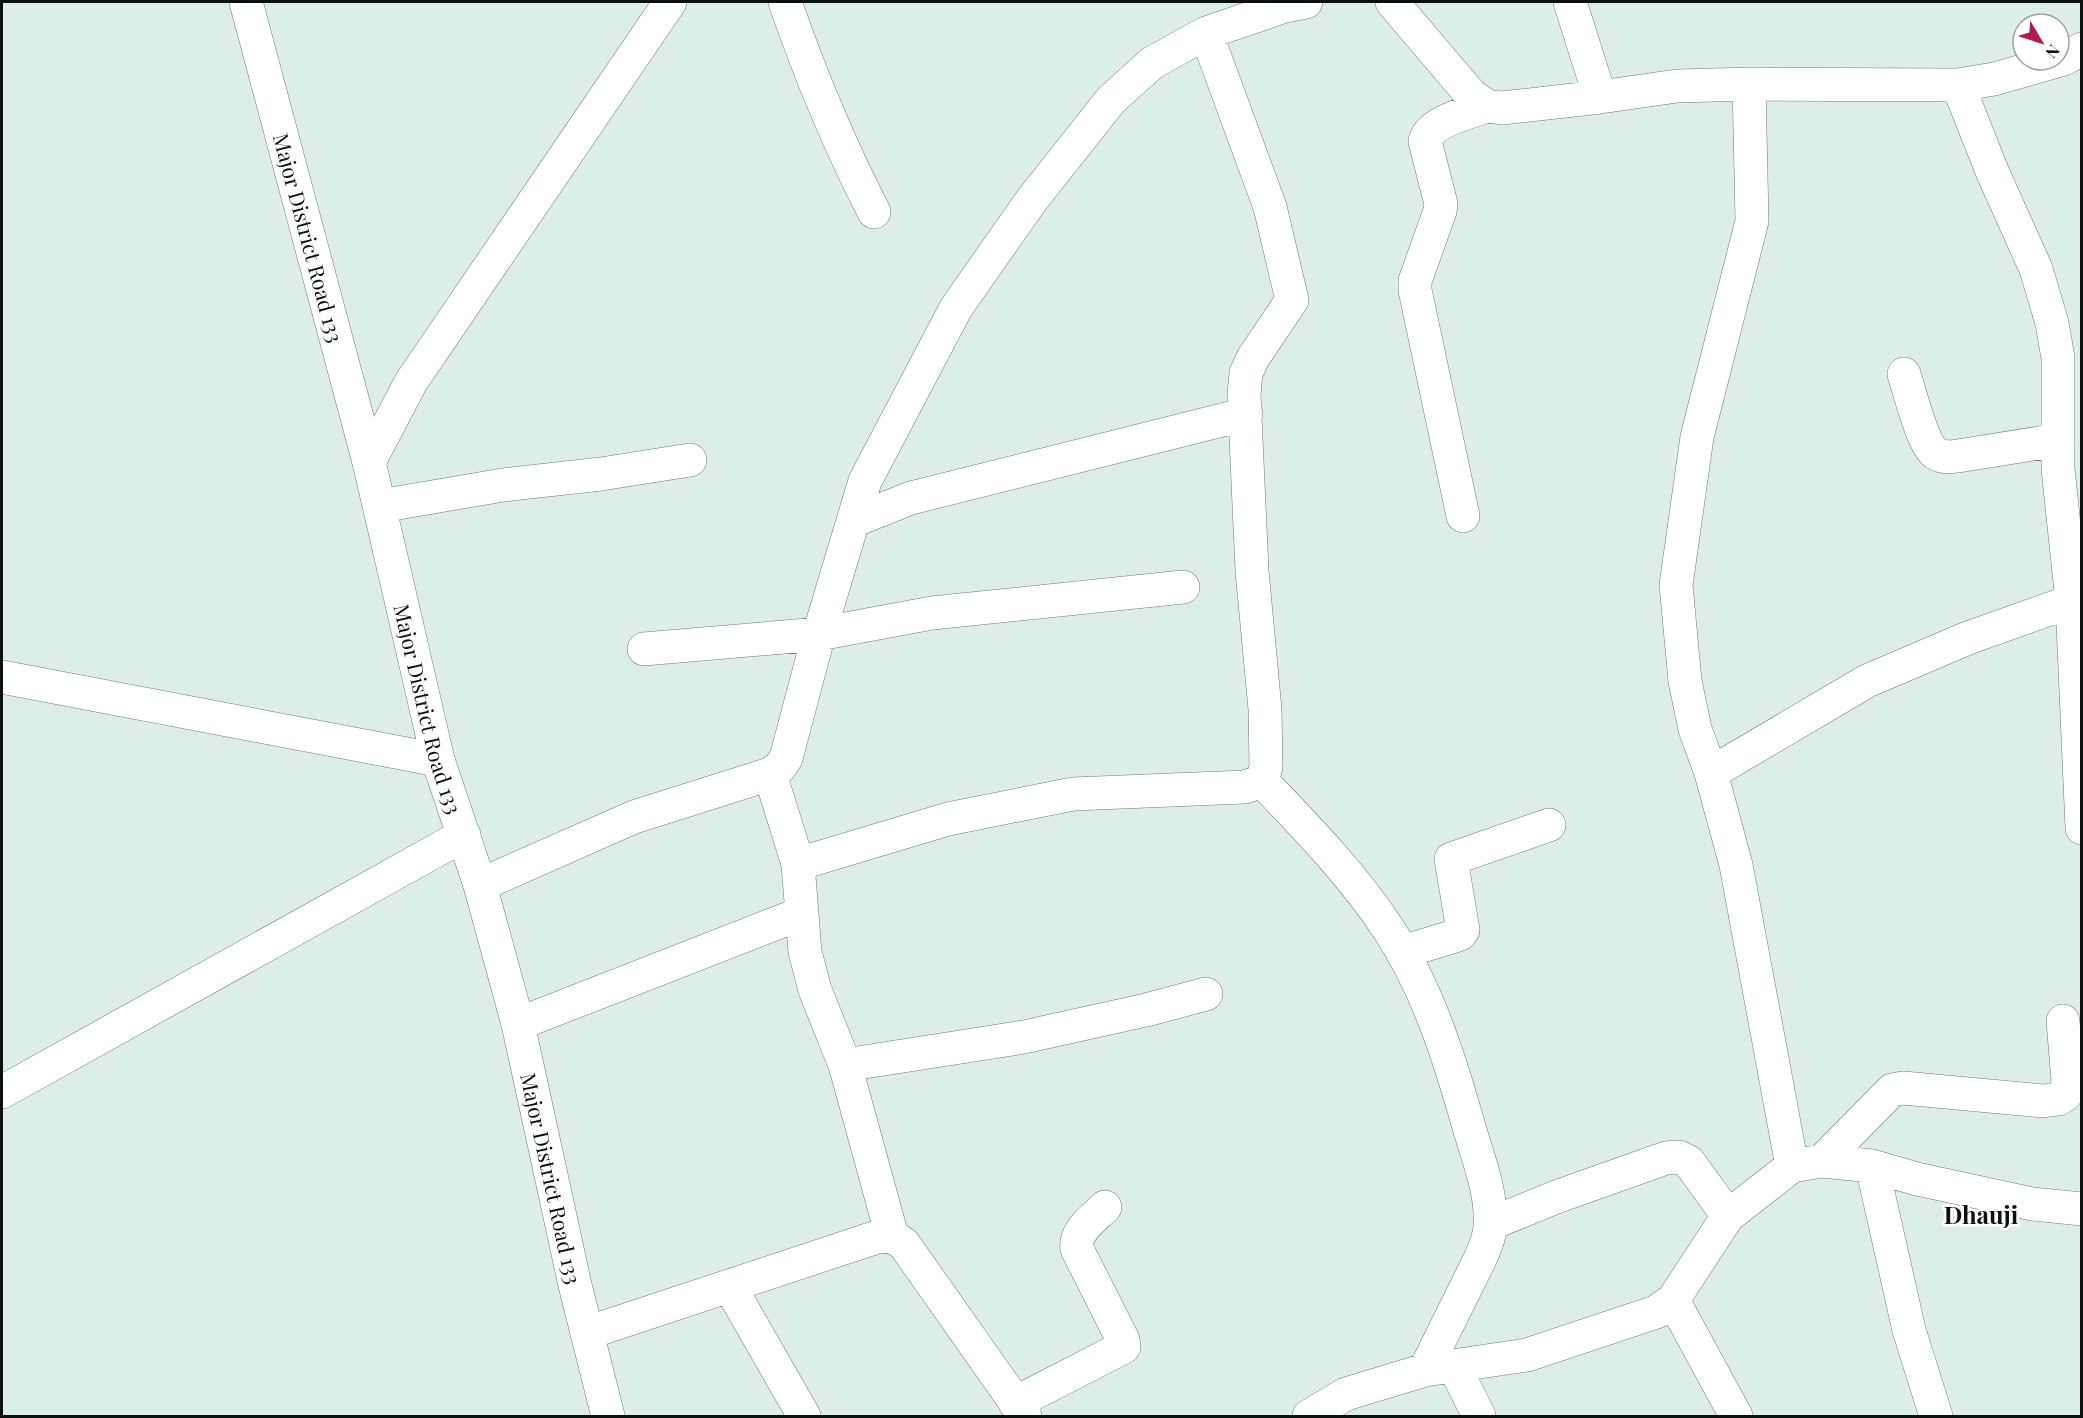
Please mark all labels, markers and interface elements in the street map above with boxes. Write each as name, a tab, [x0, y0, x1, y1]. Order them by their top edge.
north arrow	[2011, 12, 2071, 72]
text: N	[2041, 41, 2065, 63]
street label: Major District Road 133	[268, 130, 350, 345]
street label: Major District Road 133	[388, 601, 469, 817]
street label: Major District Road 133	[515, 1070, 588, 1287]
district label: Dhauji	[1944, 1198, 2019, 1230]

